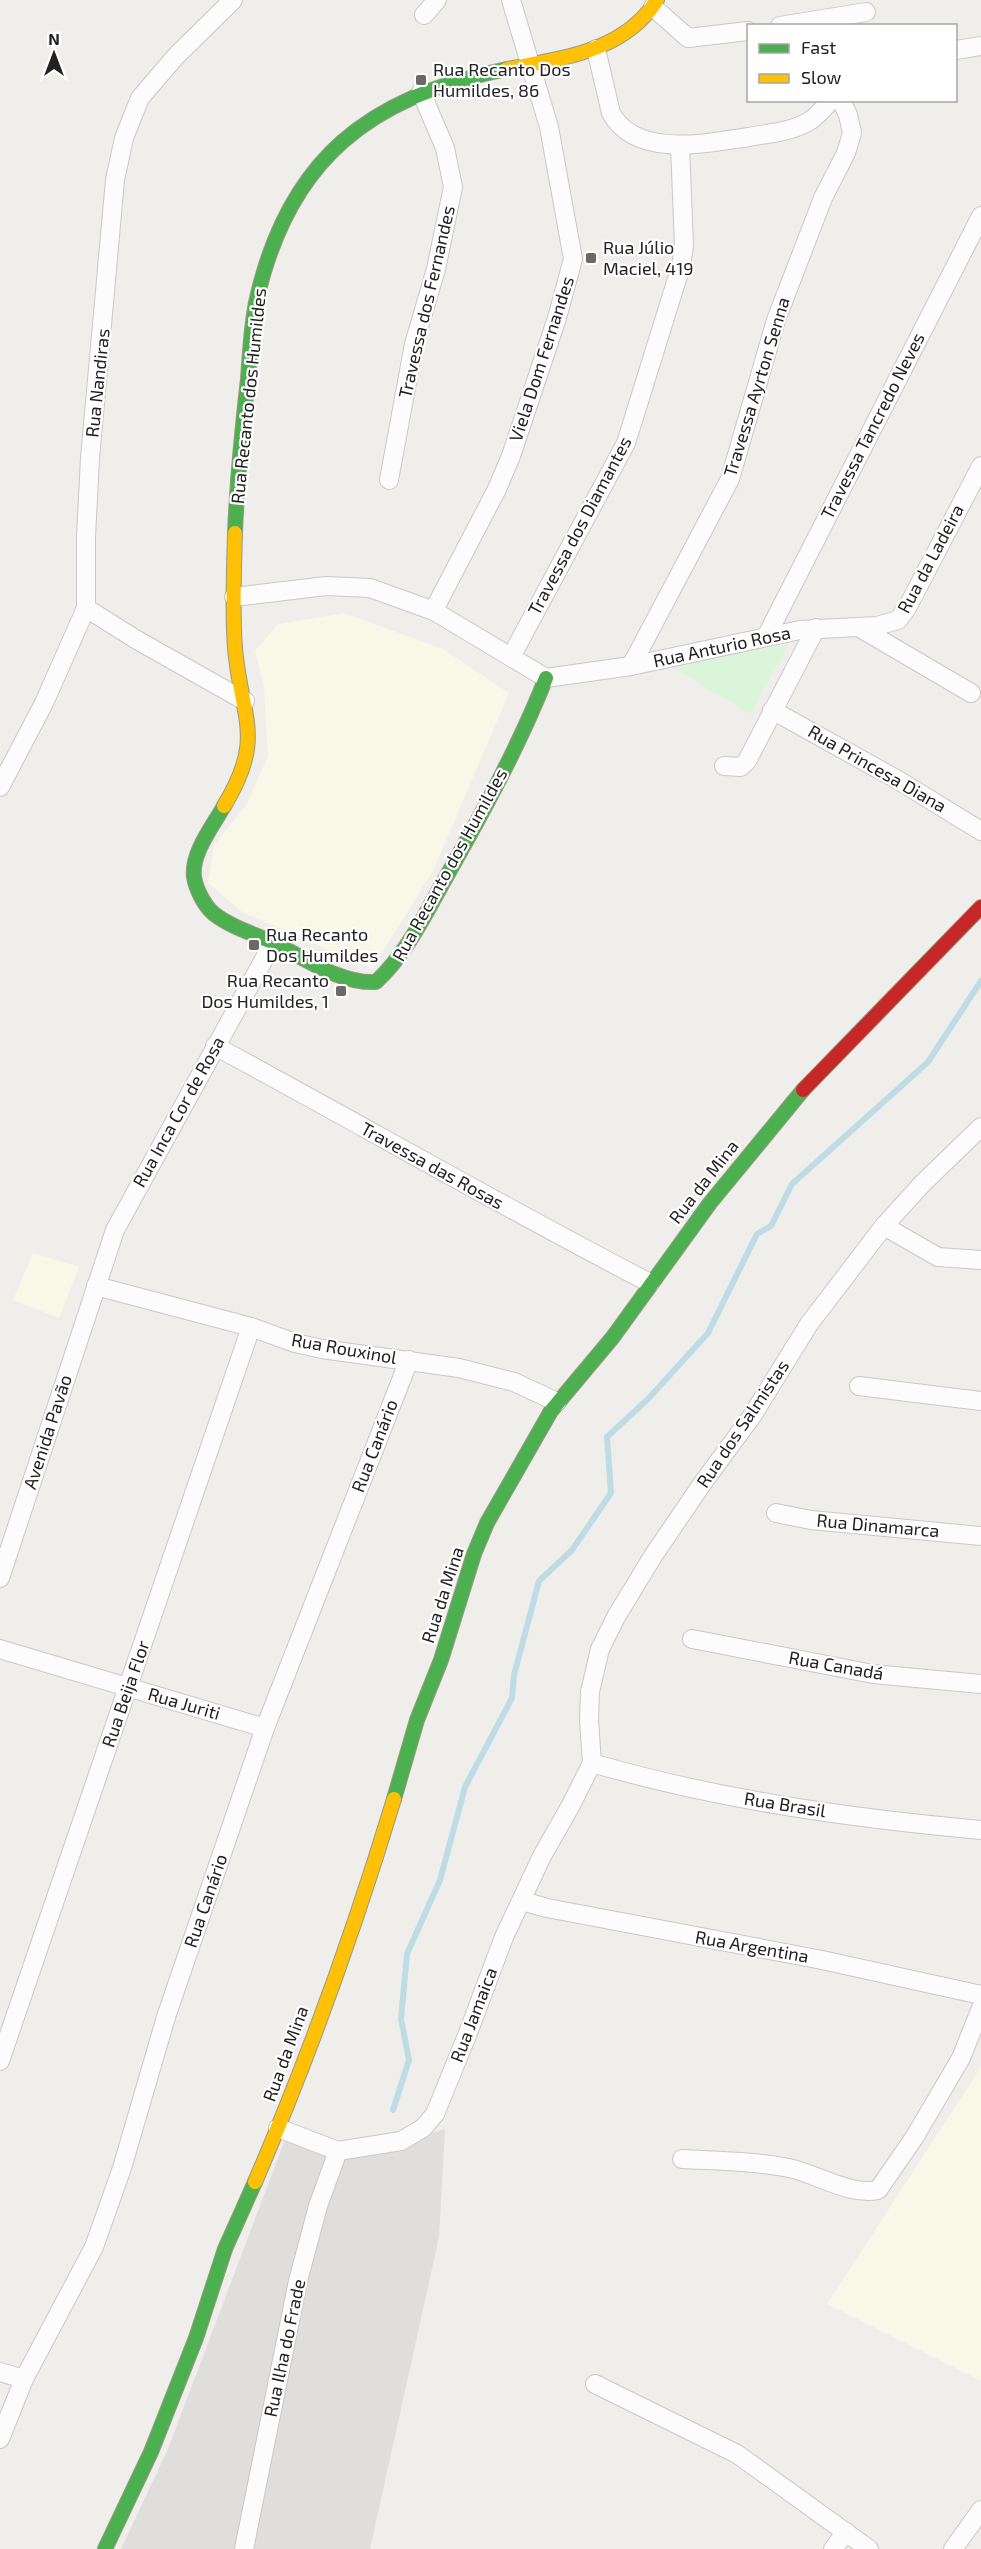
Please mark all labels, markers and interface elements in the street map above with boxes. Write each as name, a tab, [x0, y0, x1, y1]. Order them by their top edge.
north arrow	[24, 24, 84, 84]
legend	[747, 24, 957, 102]
text: N	[48, 29, 60, 48]
text: Fast	[801, 36, 836, 58]
place label: Rua Recanto Dos Humildes, 86	[433, 58, 571, 101]
text: Slow	[801, 66, 842, 88]
marker: Rua Recanto Dos Humildes, 86	[414, 73, 428, 87]
street label: Travessa dos Fernandes	[393, 203, 459, 400]
place label: Rua Júlio Maciel, 419	[603, 236, 694, 279]
marker: Rua Júlio Maciel, 419	[584, 251, 598, 265]
street label: Viela Dom Fernandes	[504, 273, 578, 444]
street label: Rua Recanto dos Humildes	[226, 287, 270, 505]
street label: Travessa Ayrton Senna	[718, 294, 794, 479]
street label: Rua Nandiras	[80, 327, 114, 438]
street label: Travessa Tancredo Neves	[815, 329, 929, 522]
street label: Travessa dos Diamantes	[523, 433, 636, 619]
street label: Rua da Ladeira	[892, 500, 968, 617]
street label: Rua Anturio Rosa	[651, 621, 792, 671]
street label: Rua Princesa Diana	[804, 720, 951, 817]
street label: Rua Recanto dos Humildes	[387, 764, 511, 965]
place label: Rua Recanto Dos Humildes	[266, 923, 378, 966]
marker: Rua Recanto Dos Humildes	[247, 938, 261, 952]
place label: Rua Recanto Dos Humildes, 1	[201, 969, 329, 1012]
marker: Rua Recanto Dos Humildes, 1	[334, 984, 348, 998]
street label: Rua Inca Cor de Rosa	[128, 1032, 229, 1191]
street label: Travessa das Rosas	[357, 1117, 508, 1214]
street label: Rua da Mina	[664, 1135, 743, 1228]
street label: Rua Rouxinol	[290, 1328, 399, 1368]
street label: Rua dos Salmistas	[691, 1355, 793, 1492]
street label: Avenida Pavão	[18, 1372, 76, 1492]
street label: Rua Canário	[346, 1396, 402, 1495]
street label: Rua Dinamarca	[816, 1509, 940, 1541]
street label: Rua da Mina	[416, 1544, 468, 1646]
street label: Rua Beija Flor	[97, 1637, 154, 1750]
street label: Rua Canadá	[787, 1646, 885, 1684]
street label: Rua Juriti	[146, 1682, 223, 1724]
street label: Rua Brasil	[743, 1787, 828, 1821]
street label: Rua Canário	[179, 1851, 231, 1950]
street label: Rua Argentina	[694, 1925, 811, 1967]
street label: Rua Jamaica	[445, 1964, 501, 2065]
street label: Rua da Mina	[258, 2003, 313, 2104]
street label: Rua Ilha do Frade	[259, 2277, 309, 2419]

